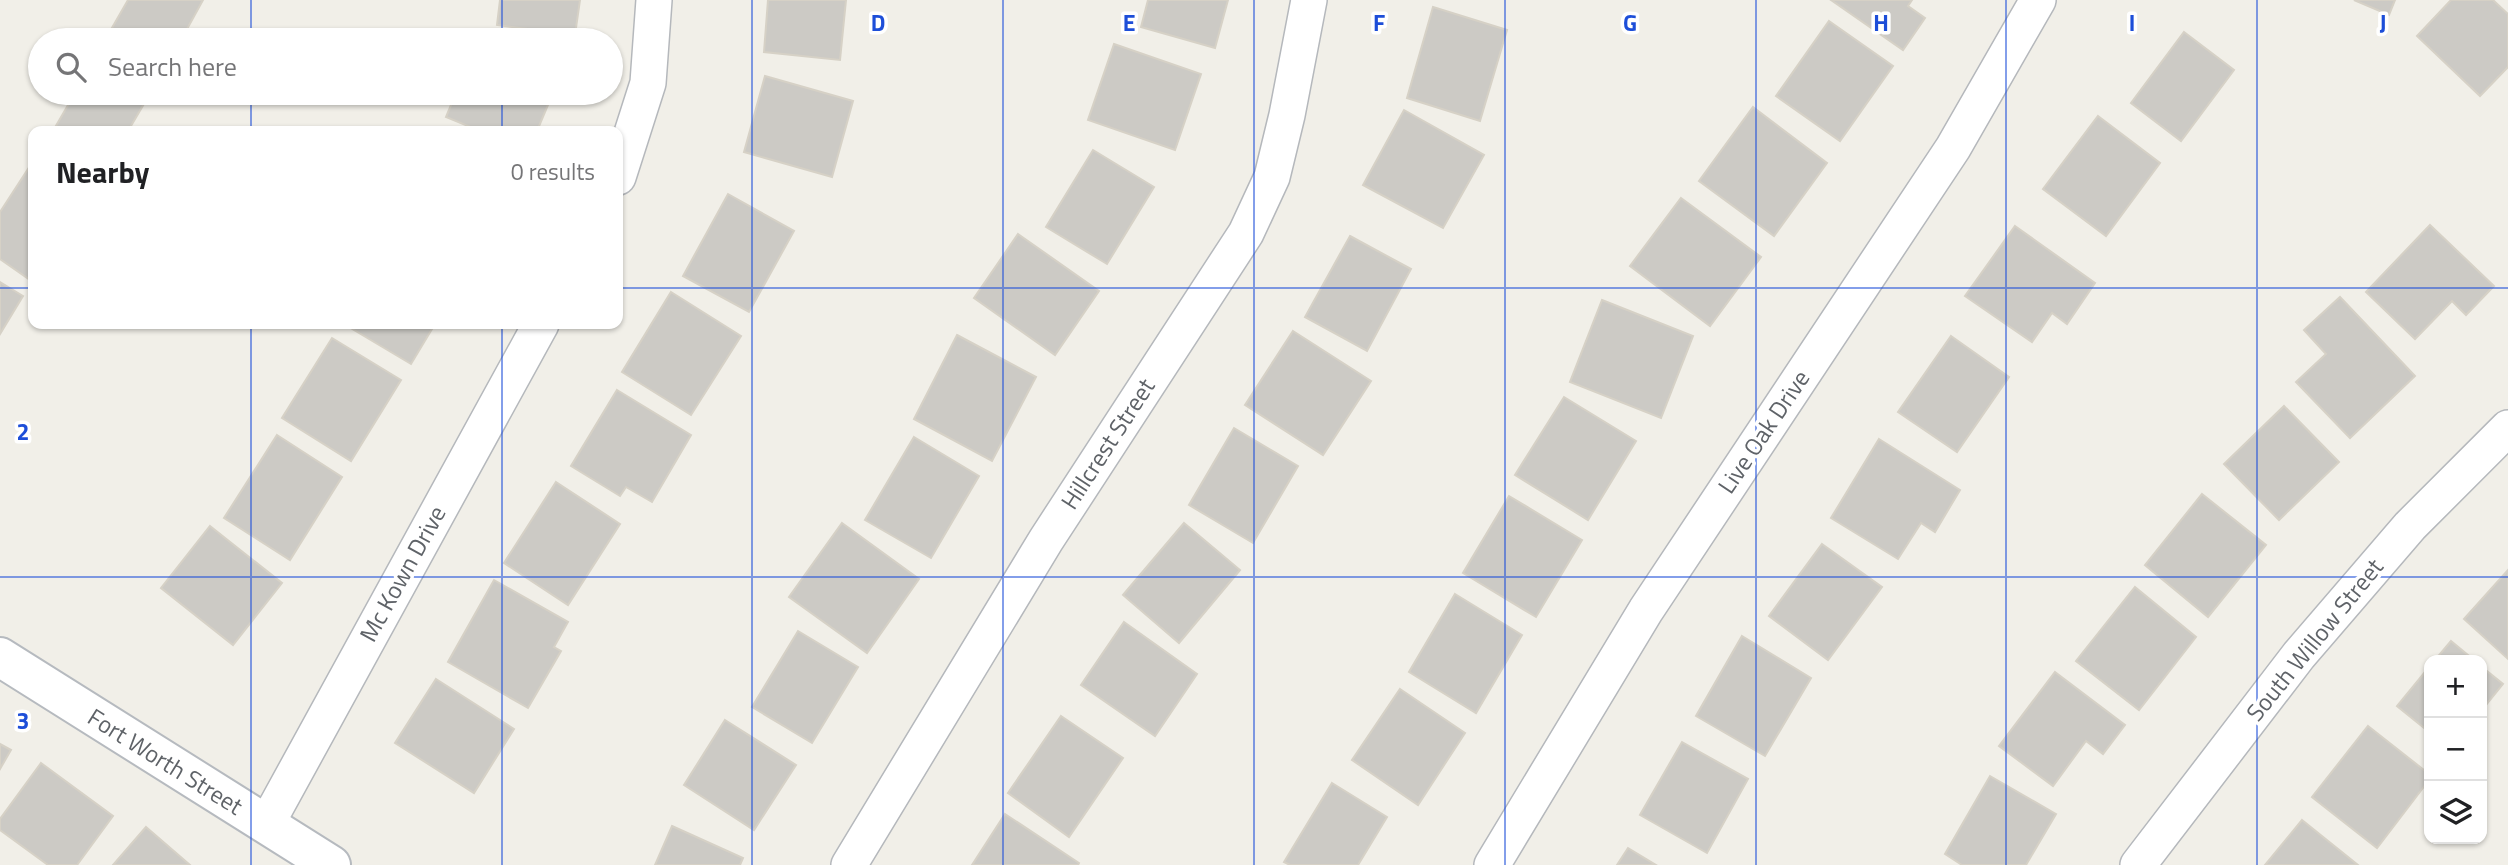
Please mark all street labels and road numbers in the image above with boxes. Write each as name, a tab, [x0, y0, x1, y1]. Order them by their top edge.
street label: Live Oak Drive	[1708, 362, 1818, 501]
street label: Hillcrest Street	[1051, 370, 1163, 516]
street label: Mc Kown Drive	[350, 499, 454, 648]
street label: South Willow Street	[2237, 550, 2392, 729]
street label: Fort Worth Street	[81, 699, 251, 824]

